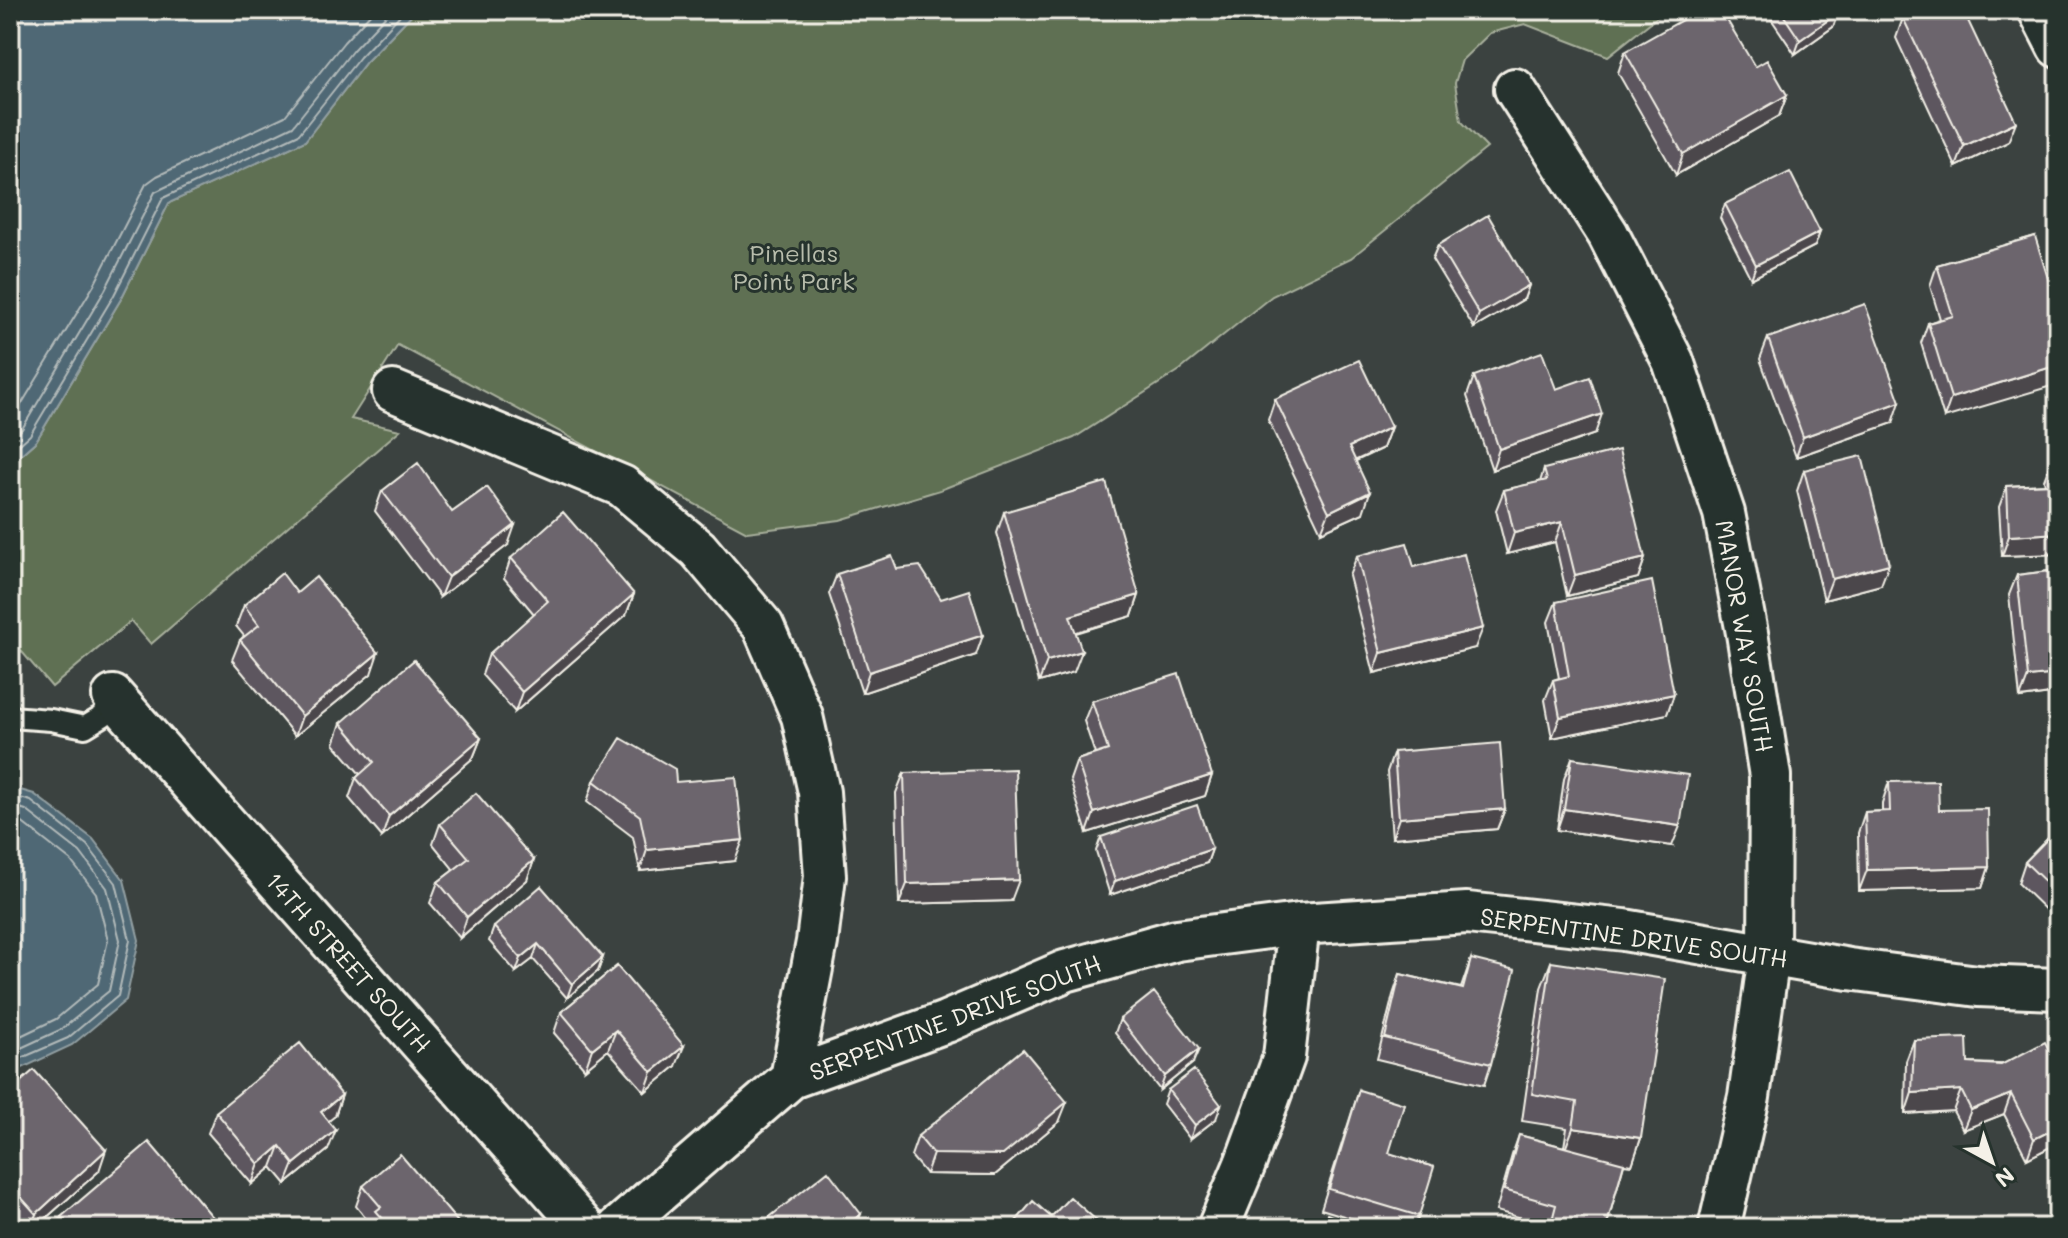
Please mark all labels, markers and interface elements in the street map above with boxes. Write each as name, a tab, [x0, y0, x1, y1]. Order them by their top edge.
park label: Pinellas Point Park	[733, 237, 855, 296]
street label: MANOR WAY SOUTH	[1709, 517, 1781, 755]
street label: 14TH STREET SOUTH	[260, 865, 438, 1059]
street label: SERPENTINE DRIVE SOUTH	[1478, 900, 1790, 974]
street label: SERPENTINE DRIVE SOUTH	[805, 947, 1105, 1087]
north arrow	[1952, 1122, 2032, 1202]
text: N	[1989, 1161, 2021, 1194]

